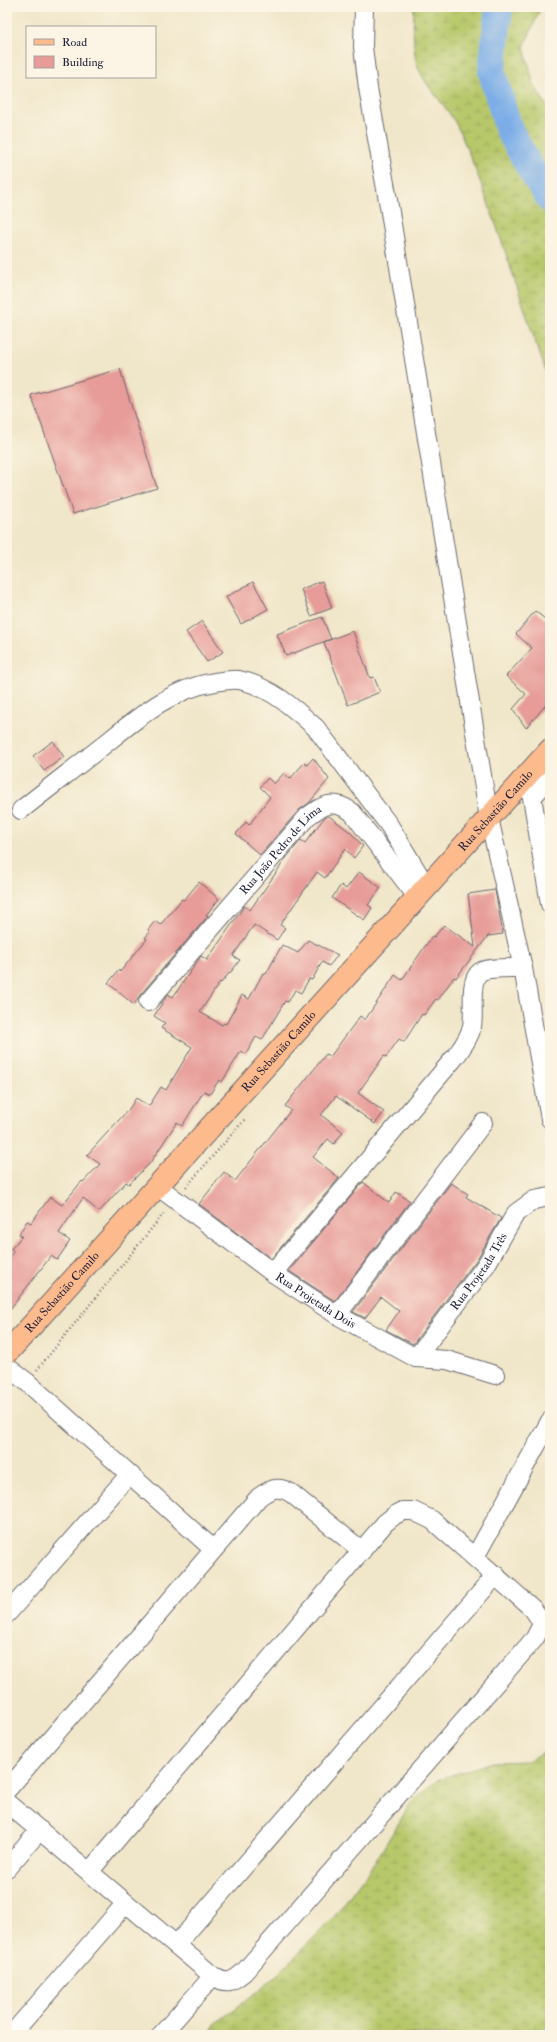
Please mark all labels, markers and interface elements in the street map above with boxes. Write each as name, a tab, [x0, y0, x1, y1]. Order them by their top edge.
legend	[26, 26, 156, 78]
text: Road	[62, 35, 87, 50]
text: Building	[62, 55, 105, 70]
street label: Rua Sebastião Camilo	[455, 767, 536, 854]
street label: Rua João Pedro de Lima	[236, 801, 325, 898]
street label: Rua Sebastião Camilo	[238, 1007, 319, 1095]
street label: Rua Projetada Três	[447, 1230, 510, 1313]
street label: Rua Sebastião Camilo	[21, 1248, 102, 1336]
street label: Rua Projetada Dois	[273, 1269, 358, 1331]

